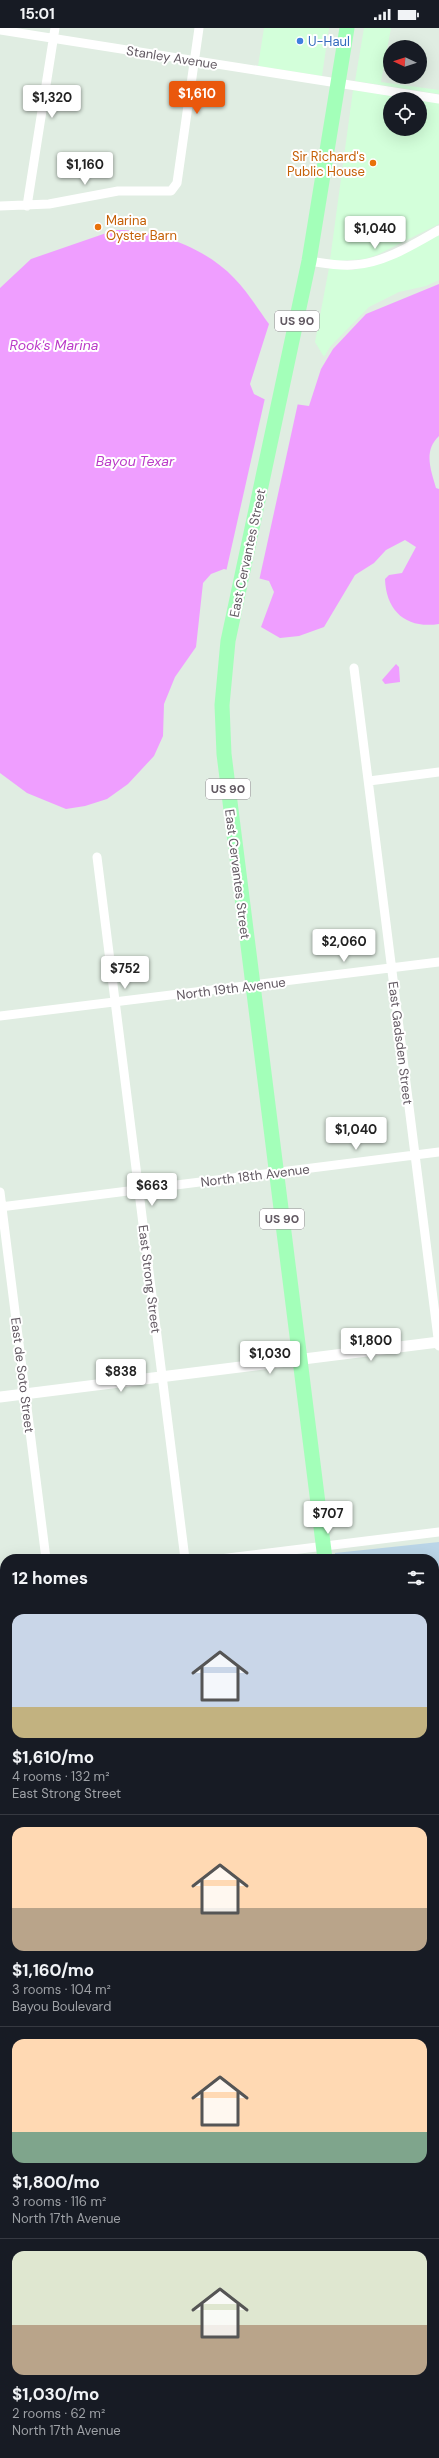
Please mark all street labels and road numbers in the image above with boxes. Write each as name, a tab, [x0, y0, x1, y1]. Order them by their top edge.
street label: Stanley Avenue	[125, 42, 219, 73]
road number: US 90	[275, 311, 319, 331]
street label: East Cervantes Street	[226, 487, 269, 619]
road number: US 90	[206, 779, 250, 799]
street label: East Cervantes Street	[221, 808, 254, 940]
street label: North 19th Avenue	[175, 973, 287, 1004]
street label: East Gadsden Street	[385, 980, 417, 1106]
street label: North 18th Avenue	[200, 1160, 311, 1191]
road number: US 90	[260, 1209, 304, 1229]
street label: East Strong Street	[134, 1224, 165, 1334]
street label: East de Soto Street	[7, 1316, 38, 1434]

